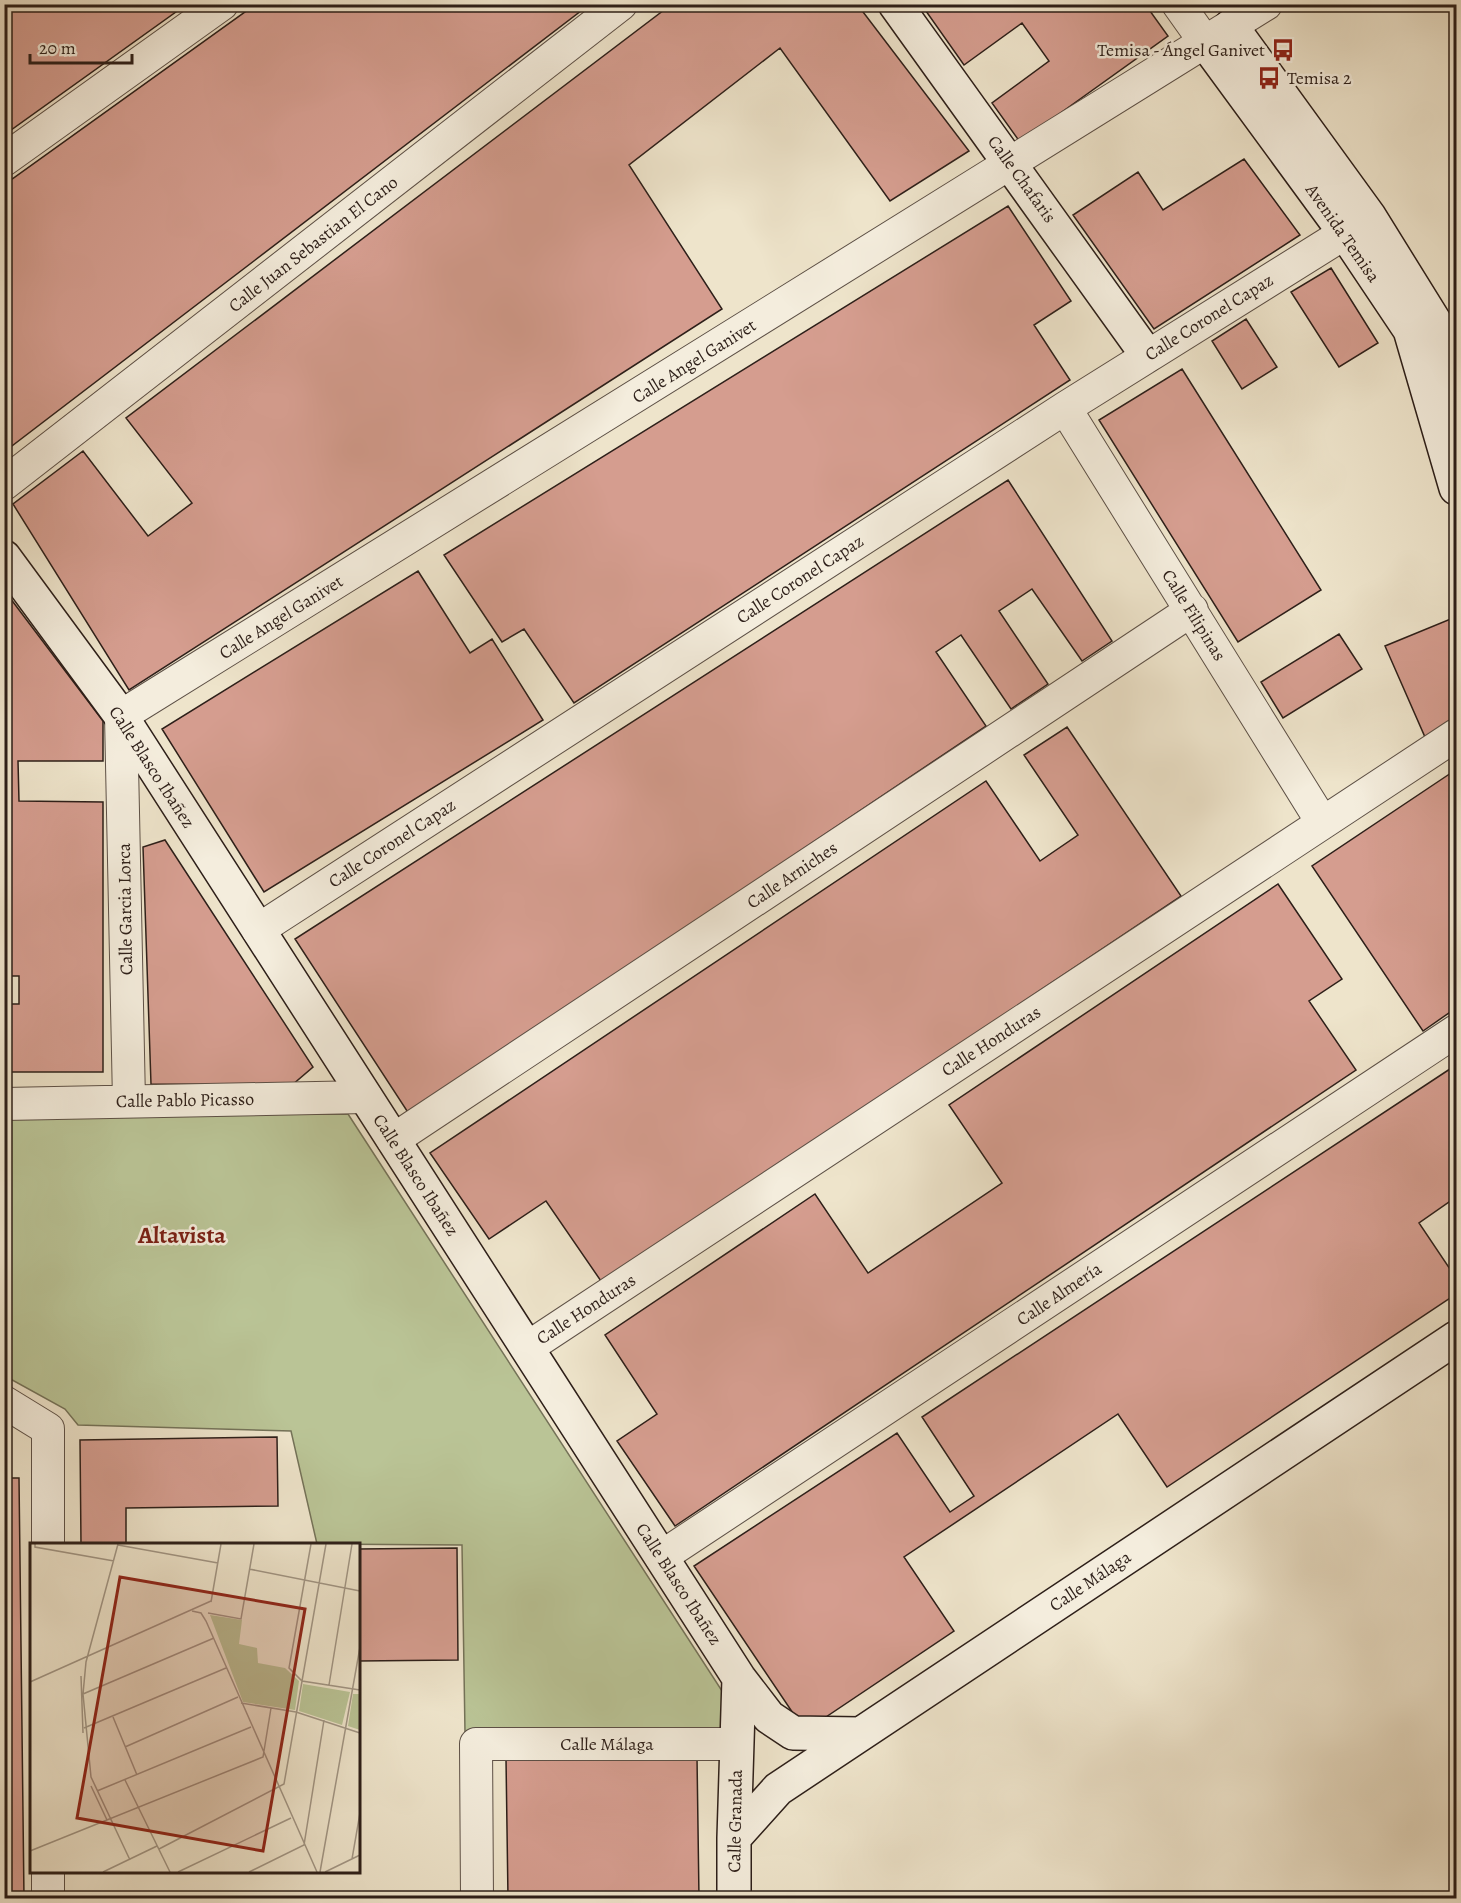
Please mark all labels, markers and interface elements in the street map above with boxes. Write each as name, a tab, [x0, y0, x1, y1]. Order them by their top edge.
scale bar	[30, 27, 132, 65]
text: 20 m	[39, 36, 76, 60]
bus stop icon: Temisa - Ángel Ganivet	[1270, 37, 1296, 63]
place label: Temisa - Ángel Ganivet	[1097, 38, 1265, 62]
bus stop icon: Temisa 2	[1256, 65, 1282, 91]
place label: Temisa 2	[1287, 66, 1352, 90]
street label: Calle Chafaris	[982, 130, 1062, 228]
street label: Calle Juan Sebastian El Cano	[223, 170, 403, 318]
street label: Avenida Temisa	[1300, 178, 1386, 287]
street label: Calle Coronel Capaz	[1140, 268, 1278, 366]
street label: Calle Angel Ganivet	[627, 313, 761, 409]
street label: Calle Coronel Capaz	[732, 529, 868, 629]
street label: Calle Filipinas	[1156, 565, 1232, 665]
street label: Calle Angel Ganivet	[214, 569, 348, 665]
street label: Calle Blasco Ibañez	[103, 701, 201, 833]
street label: Calle Coronel Capaz	[324, 793, 460, 893]
street label: Calle Arniches	[742, 836, 842, 914]
street label: Calle Garcia Lorca	[112, 842, 138, 975]
street label: Calle Honduras	[937, 1000, 1045, 1082]
street label: Calle Pablo Picasso	[116, 1087, 254, 1113]
street label: Calle Blasco Ibañez	[367, 1109, 465, 1241]
district label: Altavista	[137, 1219, 226, 1251]
street label: Calle Almería	[1012, 1256, 1107, 1331]
street label: Calle Honduras	[532, 1268, 640, 1350]
street label: Calle Blasco Ibañez	[630, 1518, 728, 1650]
inset map	[30, 1543, 360, 1873]
street label: Calle Málaga	[1045, 1545, 1136, 1617]
street label: Calle Málaga	[560, 1732, 654, 1756]
street label: Calle Granada	[722, 1769, 748, 1873]

